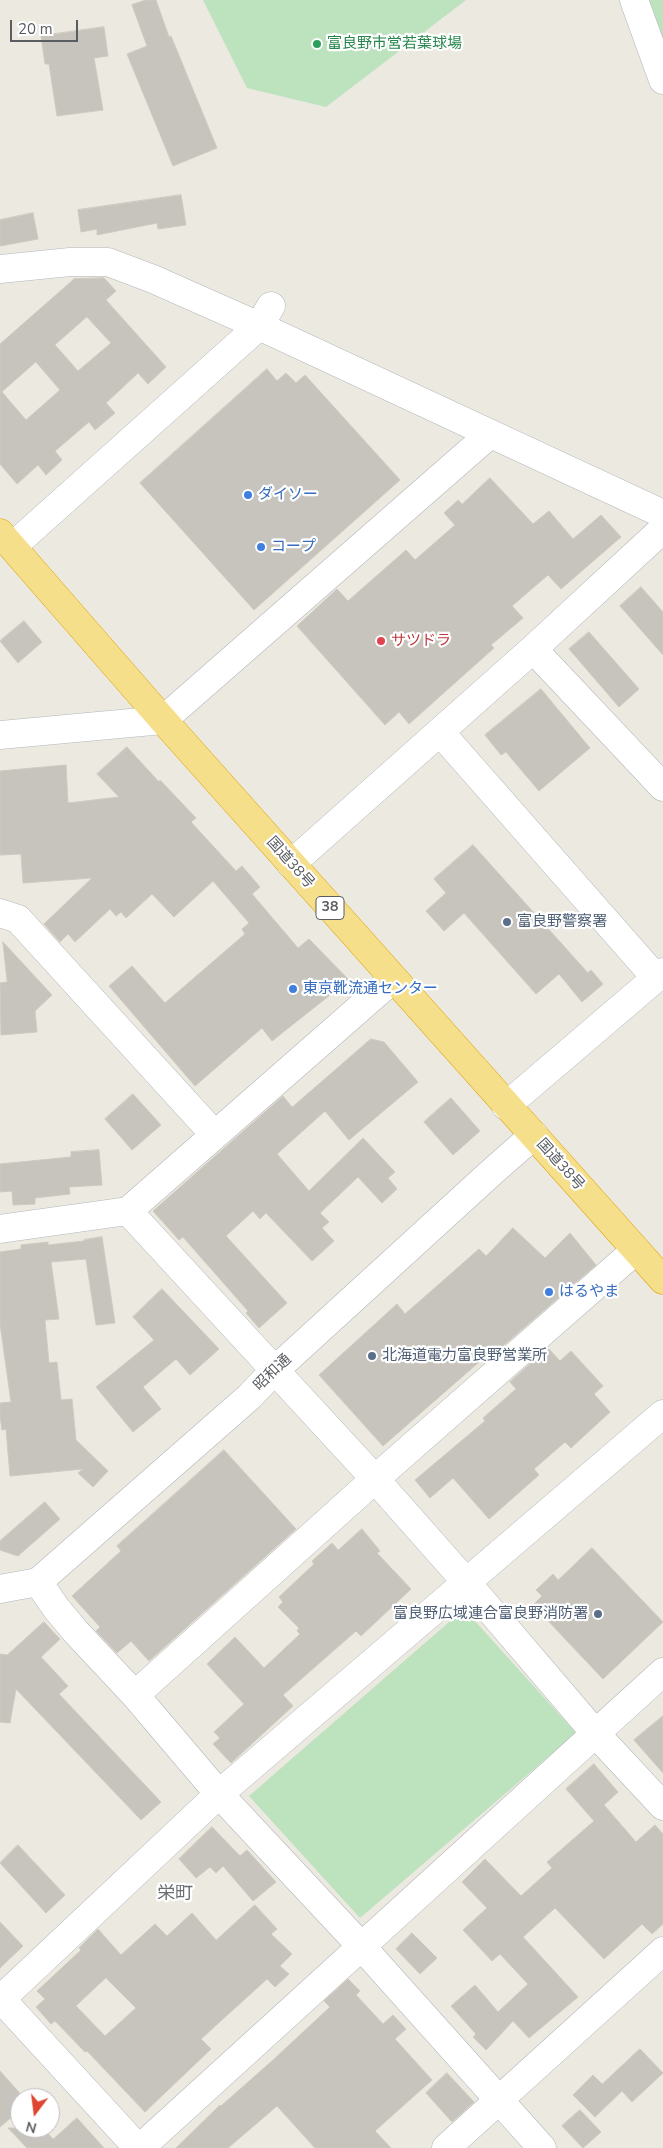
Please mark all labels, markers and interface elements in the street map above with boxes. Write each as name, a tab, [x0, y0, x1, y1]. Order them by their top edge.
scale bar	[12, 10, 80, 42]
text: 20 m	[18, 19, 53, 39]
place label: 富良野市営若葉球場	[327, 35, 462, 53]
marker: 富良野市営若葉球場	[311, 38, 323, 50]
place label: ダイソー	[258, 486, 318, 504]
marker: ダイソー	[242, 489, 254, 501]
place label: コープ	[271, 538, 316, 556]
marker: コープ	[255, 541, 267, 553]
place label: サツドラ	[391, 632, 451, 650]
marker: サツドラ	[375, 635, 387, 647]
street label: 国道38号	[262, 834, 318, 892]
road number: 38	[316, 896, 344, 920]
place label: 富良野警察署	[517, 913, 607, 931]
marker: 富良野警察署	[501, 916, 513, 928]
place label: 東京靴流通センター	[303, 980, 438, 998]
marker: 東京靴流通センター	[287, 983, 299, 995]
street label: 国道38号	[532, 1136, 588, 1194]
place label: はるやま	[559, 1283, 619, 1301]
marker: はるやま	[543, 1286, 555, 1298]
place label: 北海道電力富良野営業所	[382, 1347, 547, 1365]
marker: 北海道電力富良野営業所	[366, 1350, 378, 1362]
street label: 昭和通	[251, 1351, 295, 1395]
place label: 富良野広域連合富良野消防署	[393, 1605, 588, 1623]
marker: 富良野広域連合富良野消防署	[592, 1608, 604, 1620]
district label: 栄町	[157, 1884, 193, 1906]
north arrow	[10, 2088, 60, 2138]
text: N	[24, 2116, 39, 2138]

